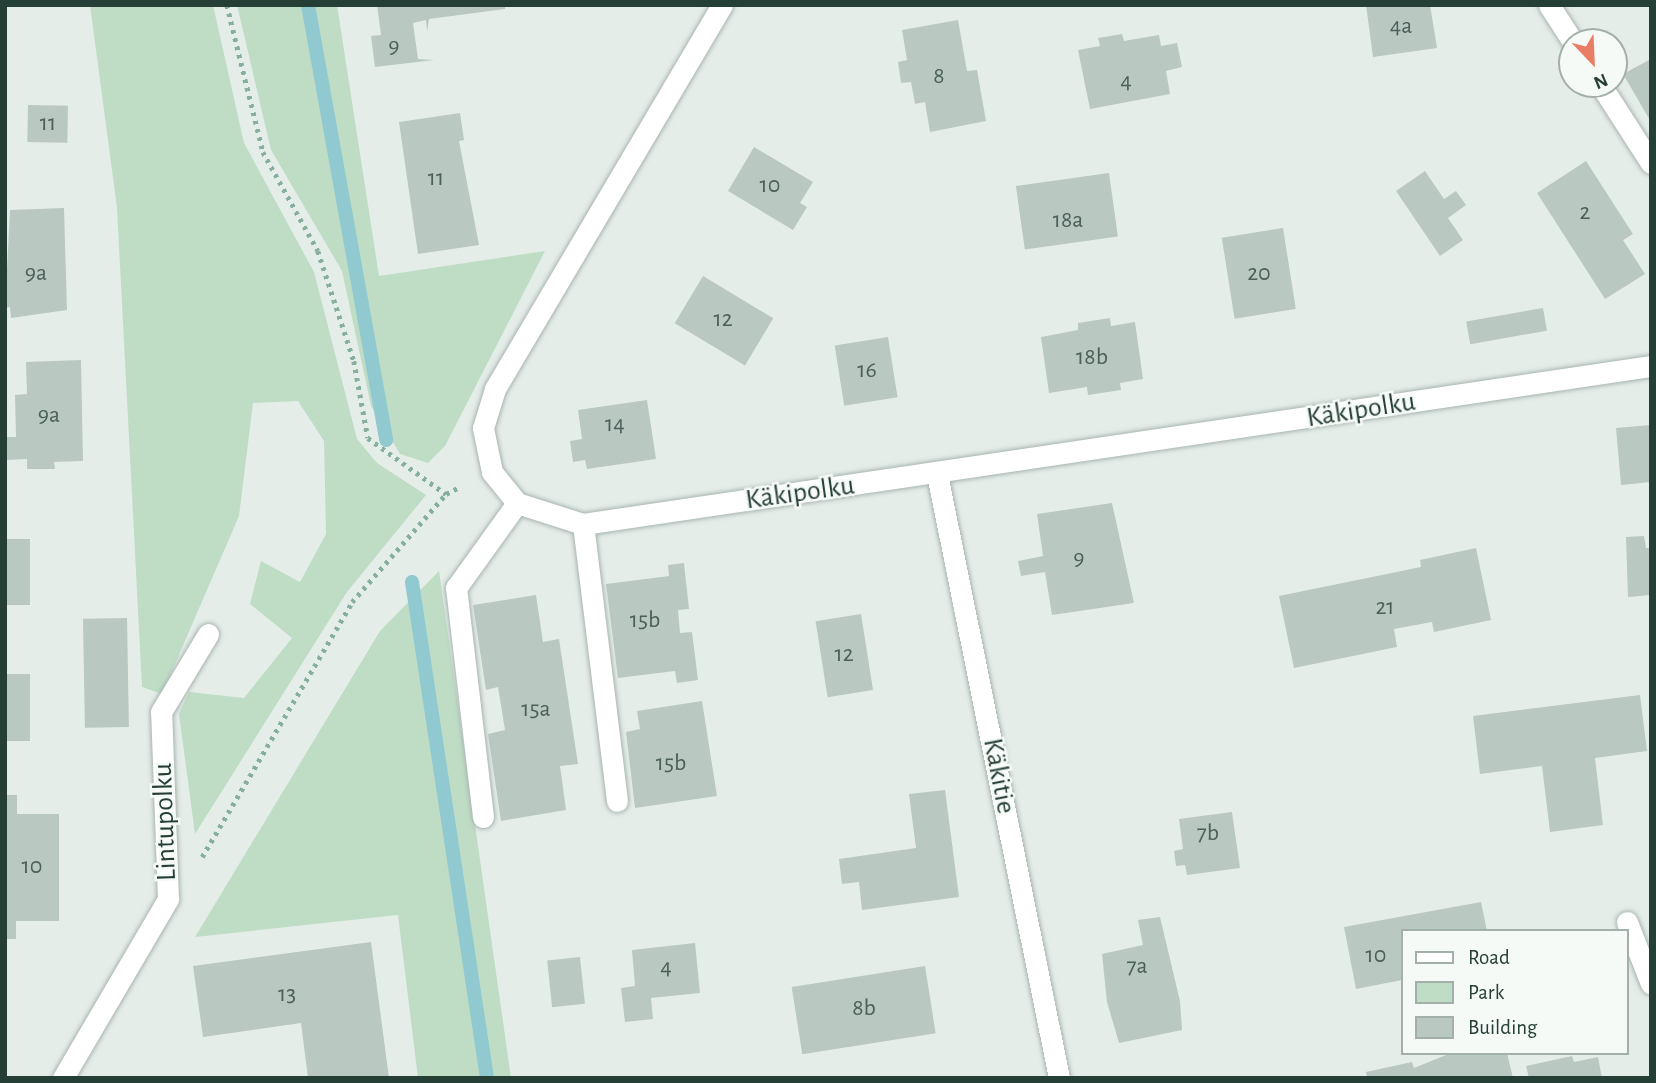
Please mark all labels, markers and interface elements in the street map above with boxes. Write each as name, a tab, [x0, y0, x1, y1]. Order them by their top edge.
house number: 4a	[1390, 13, 1412, 41]
north arrow	[1558, 28, 1628, 98]
house number: 9	[388, 33, 400, 61]
house number: 8	[933, 63, 945, 91]
house number: 4	[1120, 68, 1132, 96]
text: N	[1591, 70, 1610, 92]
house number: 11	[40, 110, 56, 138]
house number: 11	[428, 165, 444, 193]
house number: 10	[760, 172, 780, 200]
house number: 2	[1580, 199, 1590, 227]
house number: 18a	[1053, 207, 1083, 235]
house number: 9a	[25, 260, 47, 288]
house number: 20	[1247, 260, 1271, 288]
house number: 12	[713, 306, 733, 334]
house number: 18b	[1076, 344, 1108, 372]
house number: 16	[857, 357, 877, 385]
street label: Käkipolku	[1304, 385, 1418, 435]
house number: 9a	[38, 402, 60, 430]
house number: 14	[605, 411, 625, 439]
street label: Käkipolku	[743, 469, 857, 517]
house number: 9	[1073, 545, 1085, 573]
house number: 21	[1375, 594, 1395, 622]
house number: 15b	[630, 607, 660, 635]
house number: 12	[834, 641, 854, 669]
house number: 15a	[521, 696, 551, 724]
street label: Käkitie	[975, 735, 1023, 817]
house number: 15b	[656, 750, 686, 778]
street label: Lintupolku	[146, 762, 184, 882]
house number: 7b	[1197, 820, 1219, 848]
house number: 10	[22, 853, 42, 881]
legend	[1400, 929, 1628, 1055]
house number: 10	[1366, 942, 1386, 970]
text: Road	[1468, 947, 1510, 968]
house number: 7a	[1126, 953, 1148, 981]
house number: 4	[660, 954, 672, 982]
house number: 13	[278, 981, 296, 1009]
text: Park	[1468, 982, 1504, 1003]
house number: 8b	[852, 995, 876, 1023]
text: Building	[1468, 1017, 1537, 1038]

